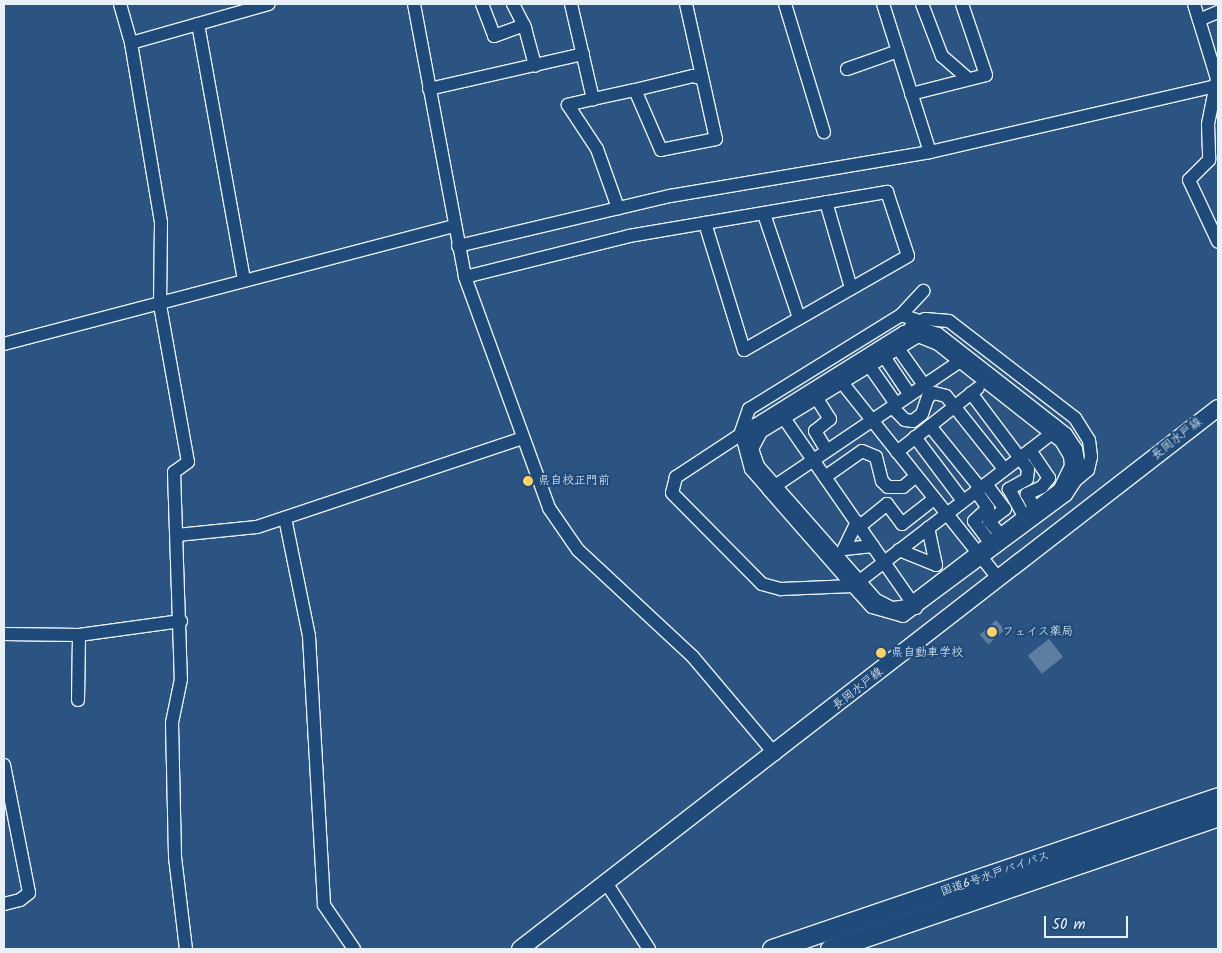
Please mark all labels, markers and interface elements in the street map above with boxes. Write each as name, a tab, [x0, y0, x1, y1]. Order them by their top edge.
street label: 長岡水戸線	[1149, 415, 1205, 463]
place label: 県自校正門前	[538, 474, 610, 488]
marker: 県自校正門前	[522, 475, 534, 487]
place label: フェイス薬局	[1002, 625, 1074, 639]
marker: フェイス薬局	[986, 626, 998, 638]
place label: 県自動車学校	[891, 646, 963, 660]
marker: 県自動車学校	[875, 647, 887, 659]
street label: 長岡水戸線	[830, 665, 886, 713]
street label: 国道6号水戸バイパス	[938, 849, 1052, 899]
scale bar	[1047, 906, 1131, 938]
text: 50 m	[1052, 913, 1086, 937]

